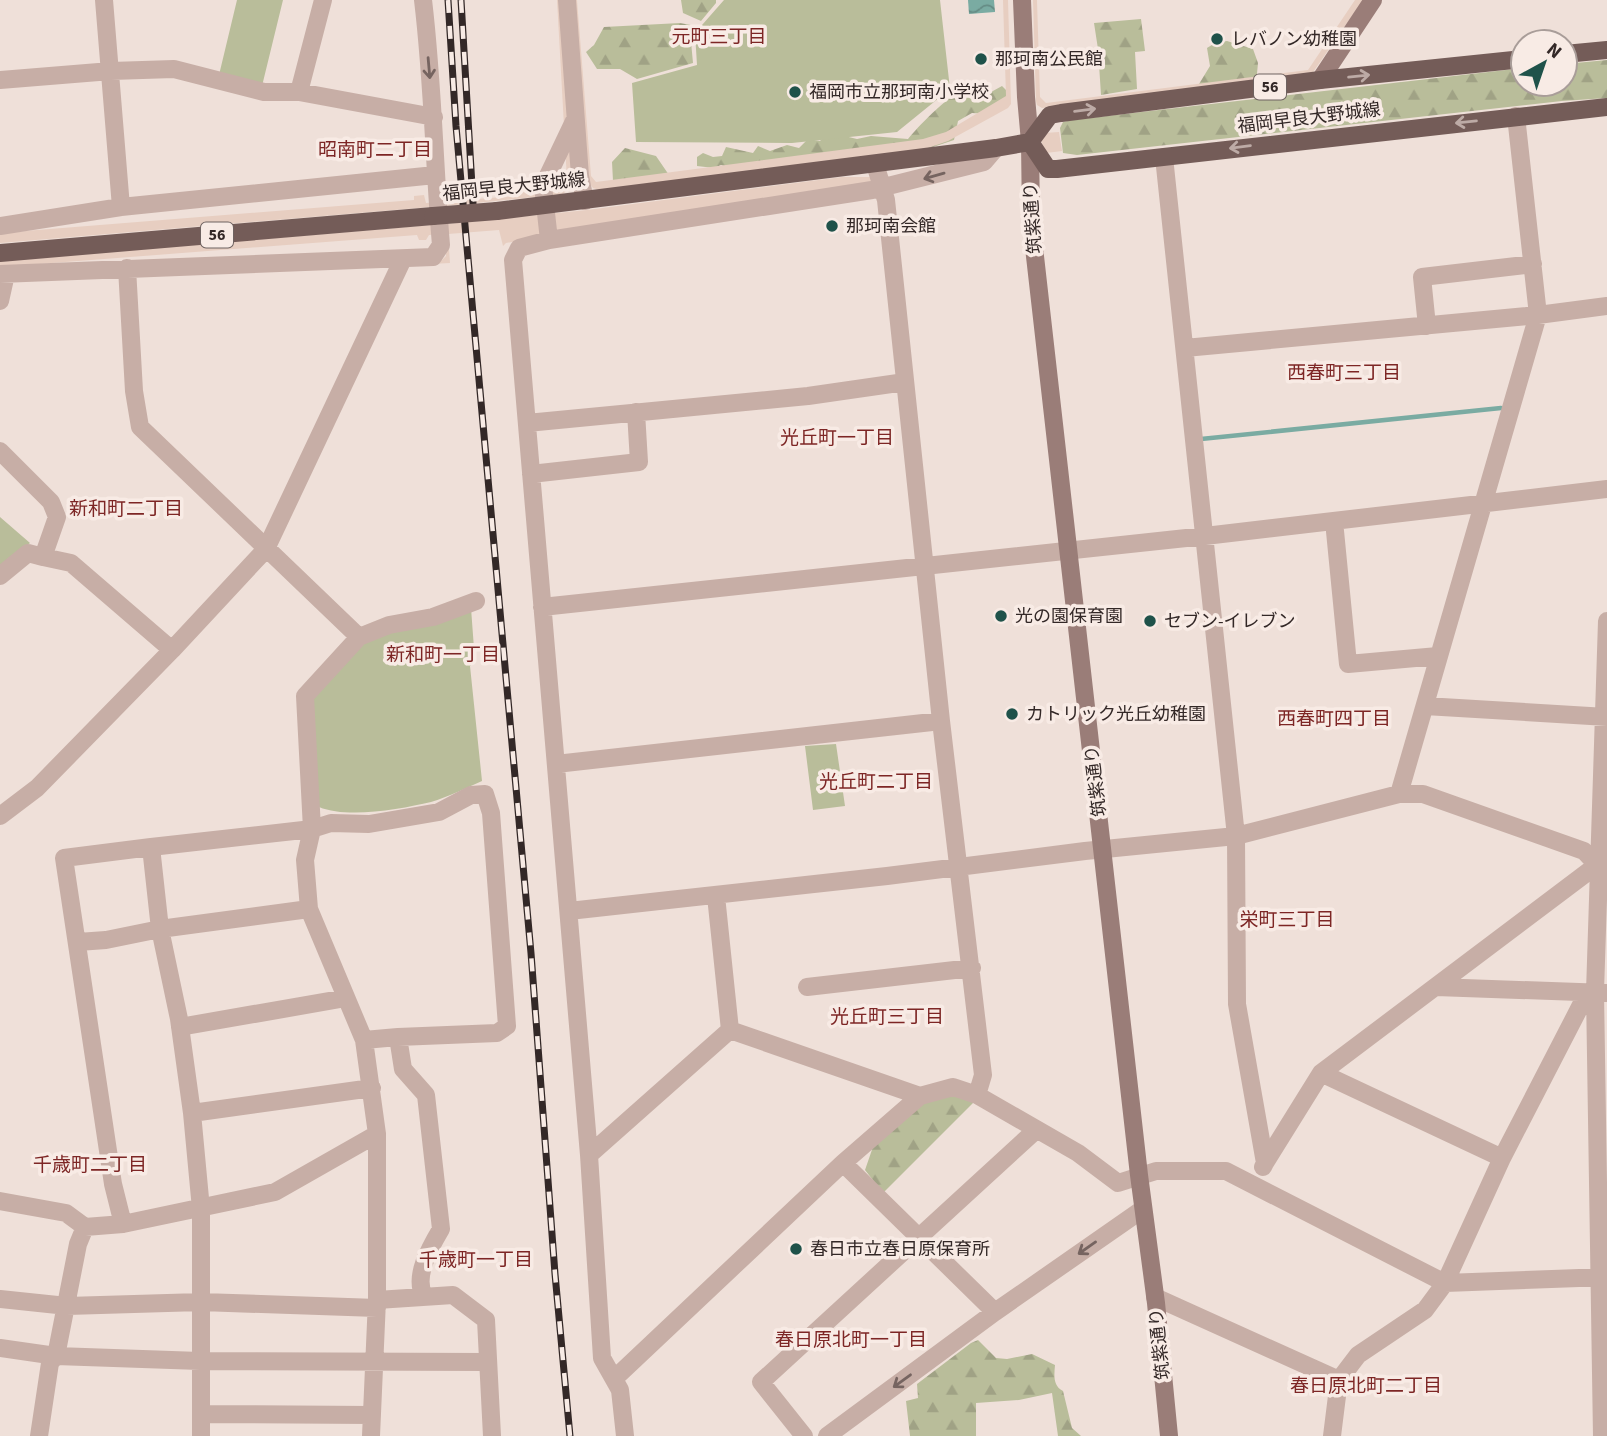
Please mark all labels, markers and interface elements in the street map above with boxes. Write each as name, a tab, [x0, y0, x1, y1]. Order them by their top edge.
district label: 元町三丁目	[671, 24, 767, 51]
place label: レバノン幼稚園	[1231, 27, 1357, 52]
north arrow	[1509, 28, 1579, 98]
marker: レバノン幼稚園	[1209, 31, 1225, 47]
text: N	[1540, 37, 1567, 66]
place label: 那珂南公民館	[995, 47, 1103, 72]
marker: 那珂南公民館	[973, 51, 989, 67]
one-way arrow	[423, 56, 436, 79]
one-way arrow	[1347, 69, 1370, 82]
road number: 56	[1254, 74, 1286, 100]
place label: 福岡市立那珂南小学校	[809, 80, 989, 105]
marker: 福岡市立那珂南小学校	[787, 84, 803, 100]
street label: 福岡早良大野城線	[1236, 97, 1382, 139]
one-way arrow	[1073, 103, 1095, 116]
one-way arrow	[1455, 115, 1478, 128]
district label: 昭南町二丁目	[318, 137, 432, 164]
one-way arrow	[1229, 141, 1252, 154]
street label: 福岡早良大野城線	[441, 167, 587, 207]
one-way arrow	[923, 170, 945, 183]
street label: 筑紫通り	[1018, 181, 1048, 255]
place label: 那珂南会館	[846, 214, 936, 239]
marker: 那珂南会館	[824, 218, 840, 234]
road number: 56	[201, 222, 233, 247]
district label: 西春町三丁目	[1287, 360, 1401, 387]
district label: 光丘町一丁目	[780, 425, 894, 452]
district label: 新和町二丁目	[69, 496, 183, 523]
place label: 光の園保育園	[1015, 604, 1123, 629]
marker: 光の園保育園	[993, 608, 1009, 624]
place label: セブン-イレブン	[1164, 609, 1296, 634]
marker: セブン-イレブン	[1142, 613, 1158, 629]
district label: 新和町一丁目	[386, 642, 500, 669]
place label: カトリック光丘幼稚園	[1026, 702, 1206, 727]
marker: カトリック光丘幼稚園	[1004, 706, 1020, 722]
district label: 西春町四丁目	[1277, 706, 1391, 733]
street label: 筑紫通り	[1079, 744, 1113, 818]
district label: 光丘町二丁目	[819, 769, 933, 796]
district label: 栄町三丁目	[1239, 907, 1335, 934]
district label: 光丘町三丁目	[830, 1004, 944, 1031]
district label: 千歳町二丁目	[33, 1152, 147, 1179]
place label: 春日市立春日原保育所	[810, 1237, 990, 1262]
marker: 春日市立春日原保育所	[788, 1241, 804, 1257]
one-way arrow	[1078, 1241, 1097, 1255]
district label: 千歳町一丁目	[419, 1247, 533, 1274]
street label: 筑紫通り	[1144, 1307, 1176, 1381]
district label: 春日原北町一丁目	[775, 1327, 927, 1354]
one-way arrow	[893, 1373, 912, 1388]
district label: 春日原北町二丁目	[1290, 1373, 1442, 1400]

